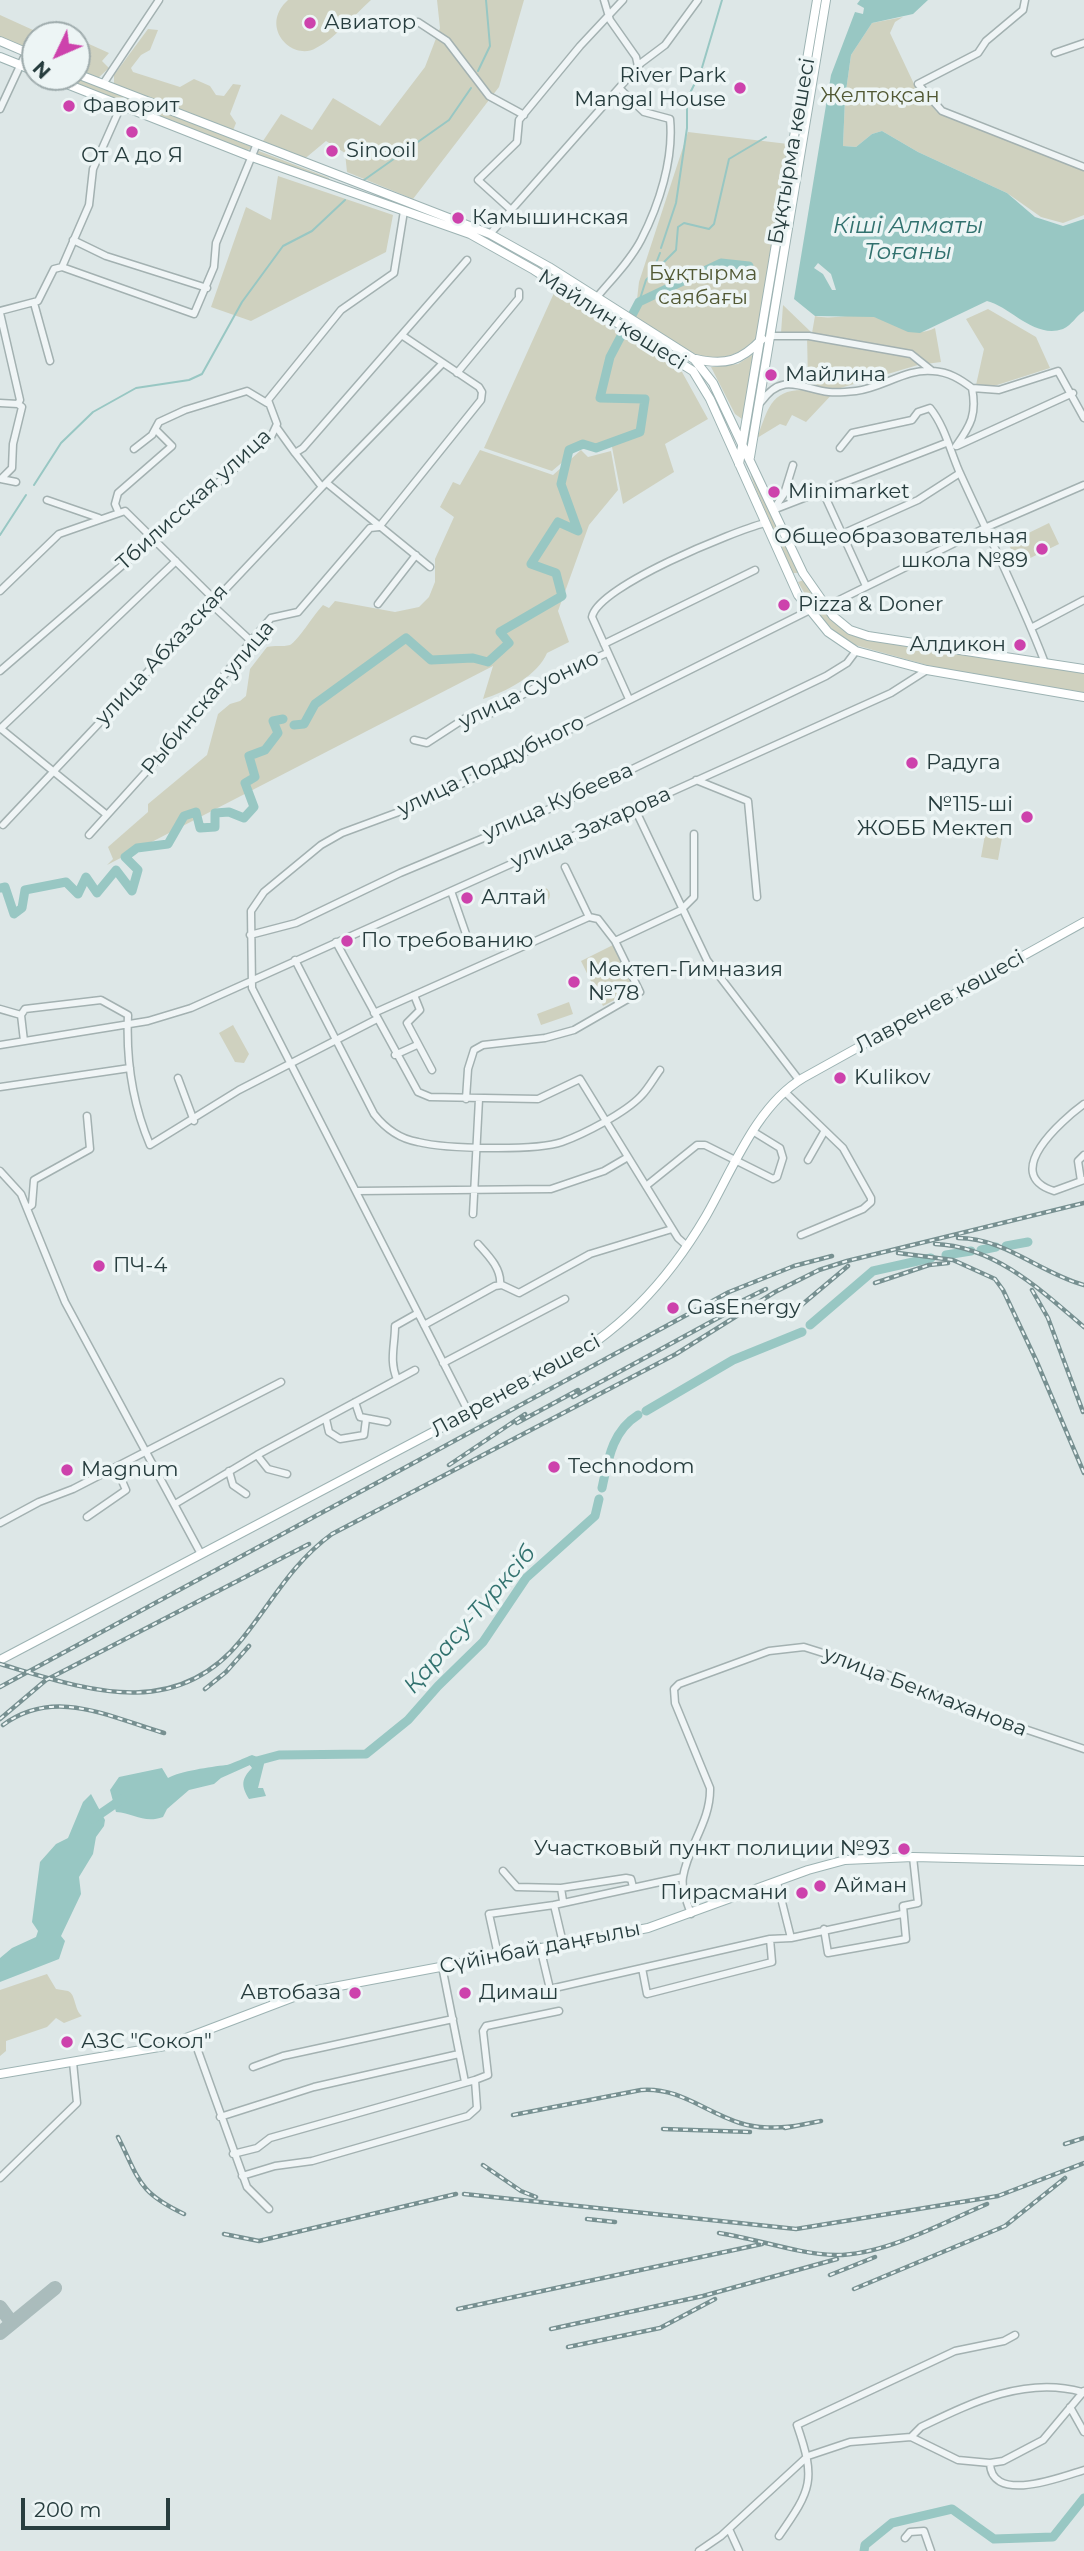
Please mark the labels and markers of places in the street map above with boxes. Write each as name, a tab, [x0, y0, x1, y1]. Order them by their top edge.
place label: Авиатор	[324, 10, 416, 36]
marker: Авиатор	[302, 15, 318, 31]
place label: River Park Mangal House	[574, 63, 726, 113]
marker: River Park Mangal House	[732, 80, 748, 96]
place label: Фаворит	[83, 93, 179, 119]
marker: Фаворит	[61, 98, 77, 114]
marker: От А до Я	[124, 124, 140, 140]
place label: Sinooil	[346, 138, 416, 164]
place label: От А до Я	[81, 143, 183, 169]
marker: Sinooil	[324, 143, 340, 159]
place label: Камышинская	[472, 205, 629, 231]
marker: Камышинская	[450, 210, 466, 226]
place label: Майлина	[785, 362, 886, 388]
marker: Майлина	[763, 367, 779, 383]
place label: Minimarket	[788, 479, 910, 505]
marker: Minimarket	[766, 484, 782, 500]
place label: Общеобразовательная школа №89	[774, 524, 1028, 574]
marker: Общеобразовательная школа №89	[1034, 541, 1050, 557]
place label: Pizza & Doner	[798, 592, 943, 618]
marker: Pizza & Doner	[776, 597, 792, 613]
place label: Алдикон	[910, 632, 1006, 658]
marker: Алдикон	[1012, 637, 1028, 653]
place label: Радуга	[926, 750, 1000, 776]
marker: Радуга	[904, 755, 920, 771]
place label: №115-ші ЖОББ Мектеп	[857, 792, 1013, 842]
marker: №115-ші ЖОББ Мектеп	[1019, 809, 1035, 825]
place label: Алтай	[481, 885, 547, 911]
marker: Алтай	[459, 890, 475, 906]
place label: По требованию	[361, 928, 533, 954]
marker: По требованию	[339, 933, 355, 949]
place label: Мектеп-Гимназия №78	[588, 957, 783, 1007]
marker: Мектеп-Гимназия №78	[566, 974, 582, 990]
place label: Kulikov	[854, 1065, 930, 1091]
marker: Kulikov	[832, 1070, 848, 1086]
place label: ПЧ-4	[113, 1253, 167, 1279]
marker: ПЧ-4	[91, 1258, 107, 1274]
place label: GasEnergy	[687, 1295, 801, 1321]
marker: GasEnergy	[665, 1300, 681, 1316]
place label: Technodom	[568, 1454, 694, 1480]
place label: Magnum	[81, 1457, 178, 1483]
marker: Technodom	[546, 1459, 562, 1475]
marker: Magnum	[59, 1462, 75, 1478]
place label: Участковый пункт полиции №93	[534, 1836, 890, 1862]
marker: Участковый пункт полиции №93	[896, 1841, 912, 1857]
place label: Айман	[834, 1873, 907, 1899]
marker: Айман	[812, 1878, 828, 1894]
place label: Пирасмани	[660, 1880, 788, 1906]
marker: Пирасмани	[794, 1885, 810, 1901]
place label: Автобаза	[240, 1980, 341, 2006]
place label: Димаш	[479, 1980, 558, 2006]
marker: Автобаза	[347, 1985, 363, 2001]
marker: Димаш	[457, 1985, 473, 2001]
place label: АЗС "Сокол"	[81, 2029, 212, 2055]
marker: АЗС "Сокол"	[59, 2034, 75, 2050]

